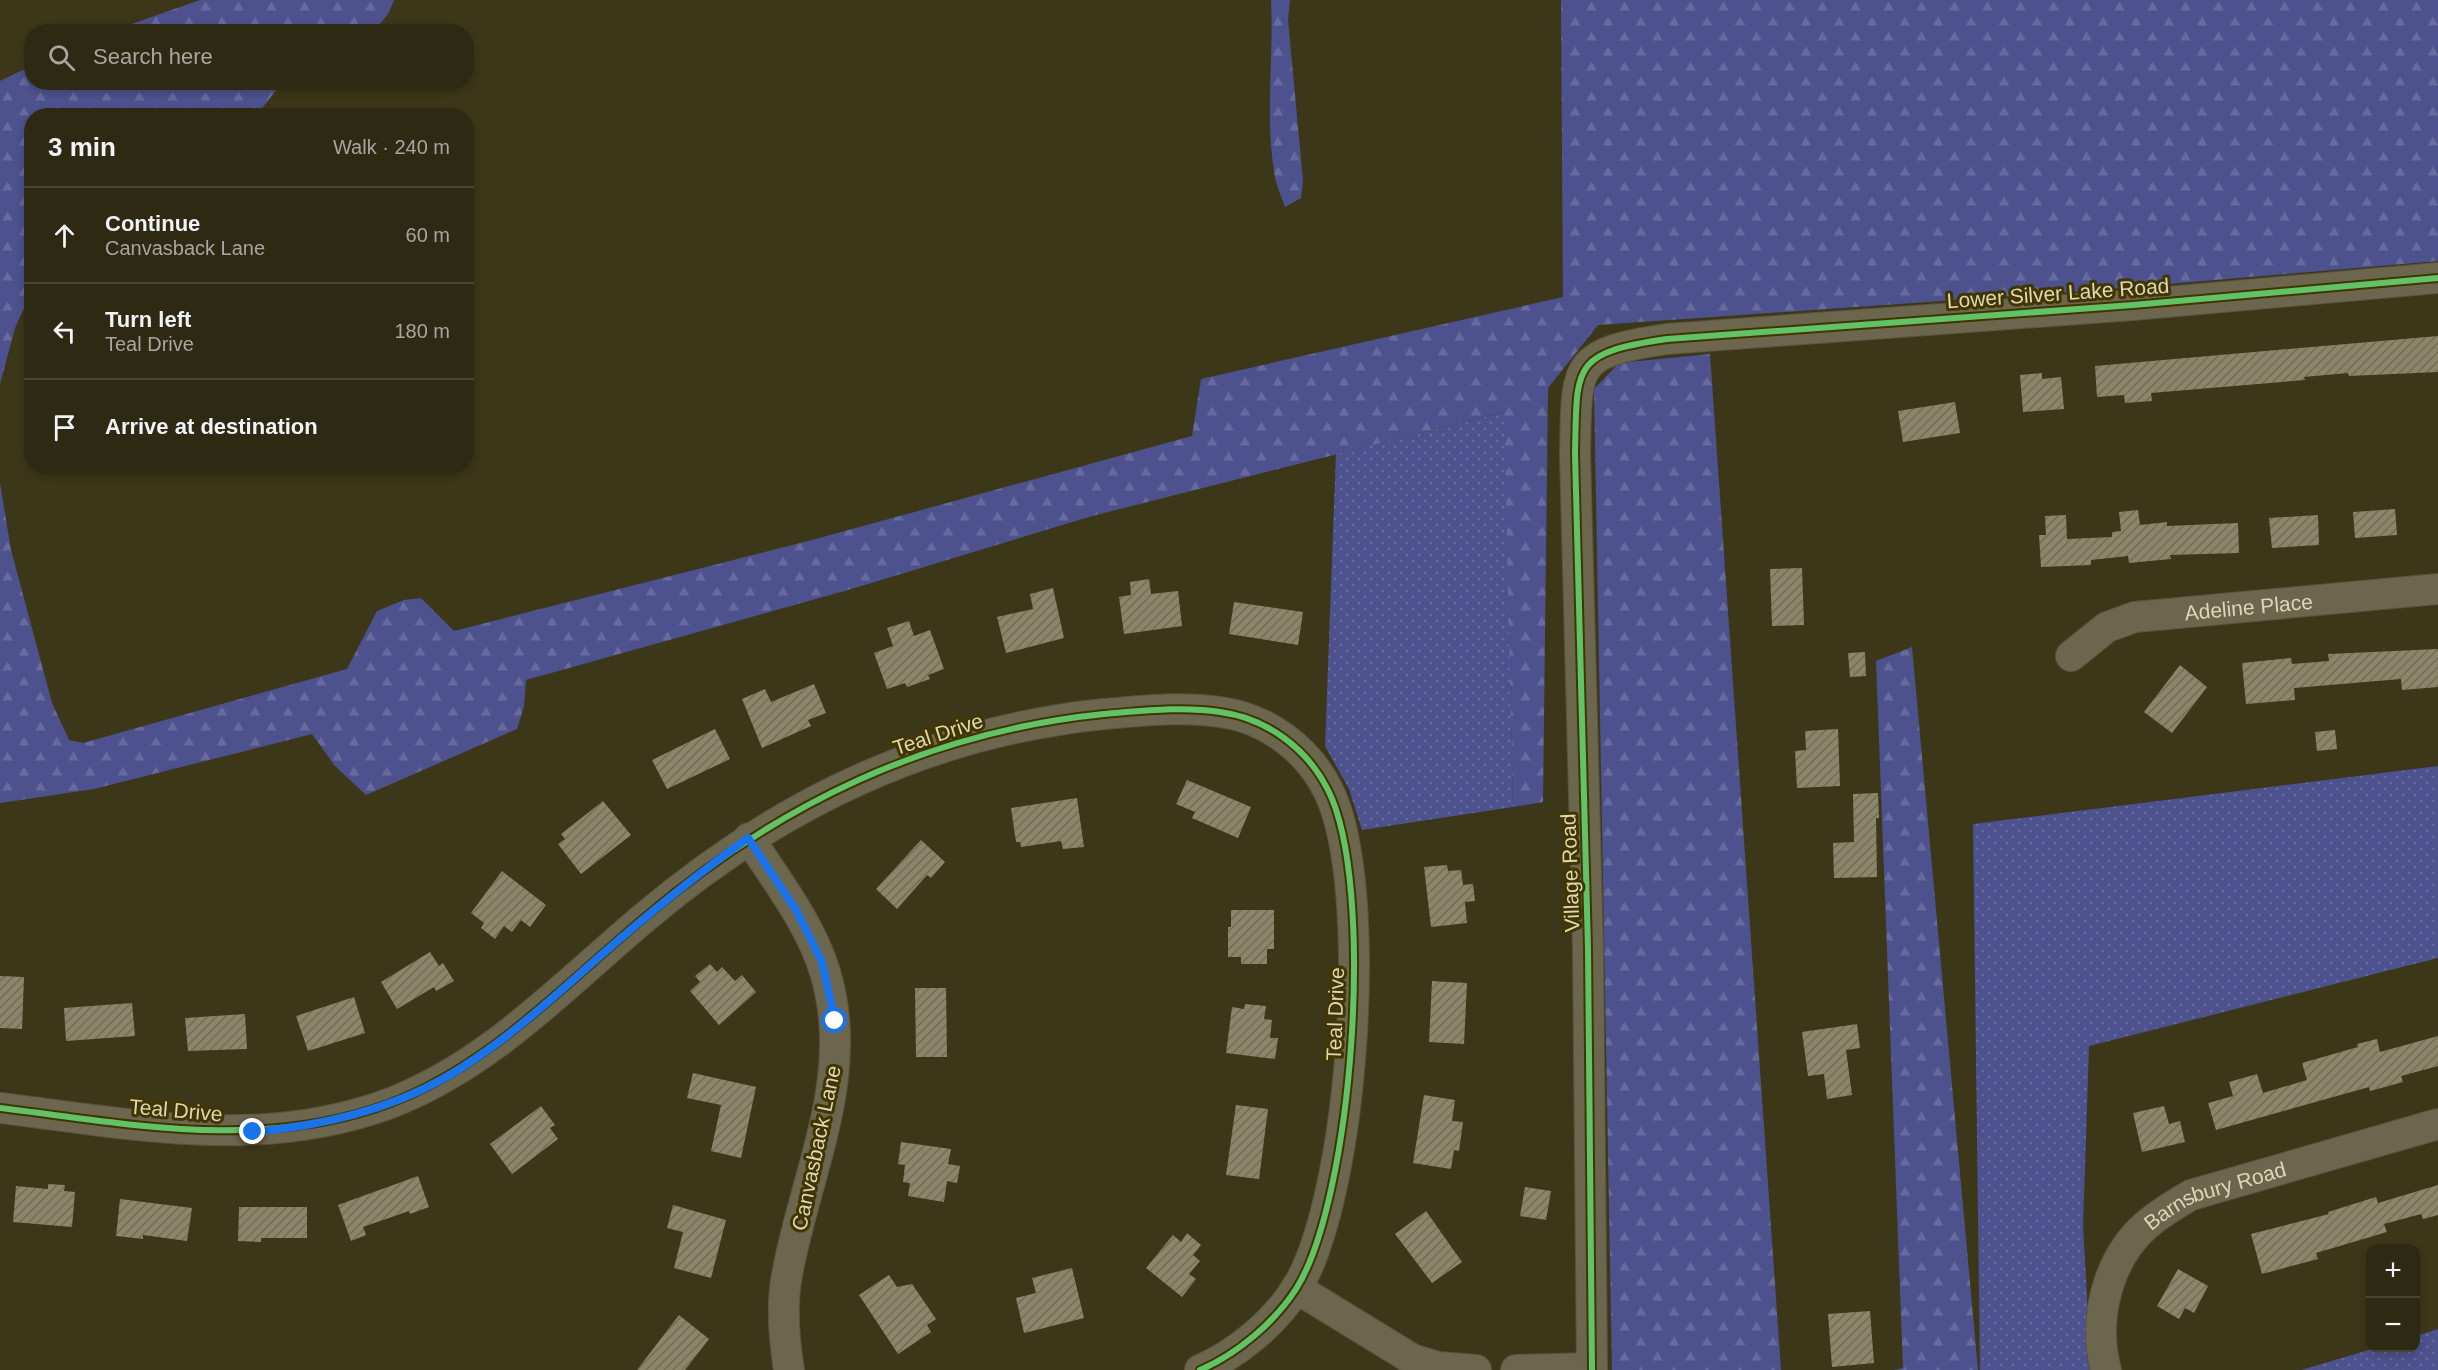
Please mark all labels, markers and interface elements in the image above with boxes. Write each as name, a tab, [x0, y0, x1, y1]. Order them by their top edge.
search box	[24, 24, 474, 90]
icon: search	[45, 41, 78, 74]
text: Search here	[93, 44, 213, 69]
text: 3 min	[48, 132, 116, 162]
text: Walk · 240 m	[333, 136, 450, 158]
text: Continue	[105, 211, 200, 236]
icon: ahead	[48, 219, 81, 252]
text: 60 m	[406, 224, 450, 246]
text: Canvasback Lane	[105, 237, 265, 259]
street label: Lower Silver Lake Road	[1946, 274, 2170, 312]
text: Turn left	[105, 307, 191, 332]
icon: left	[48, 315, 81, 348]
text: 180 m	[394, 320, 450, 342]
text: Teal Drive	[105, 333, 194, 355]
icon: arrive	[48, 411, 81, 444]
text: Arrive at destination	[105, 414, 318, 439]
street label: Adeline Place	[2184, 589, 2314, 624]
street label: Teal Drive	[890, 709, 986, 759]
street label: Village Road	[1556, 813, 1584, 933]
street label: Teal Drive	[1322, 967, 1348, 1061]
route start	[821, 1007, 847, 1033]
street label: Canvasback Lane	[787, 1063, 845, 1233]
street label: Teal Drive	[128, 1094, 224, 1126]
route end	[239, 1118, 265, 1144]
street label: Barnsbury Road	[2139, 1157, 2288, 1234]
map controls	[2366, 1244, 2420, 1352]
button: +	[2366, 1244, 2420, 1298]
button: −	[2366, 1298, 2420, 1352]

